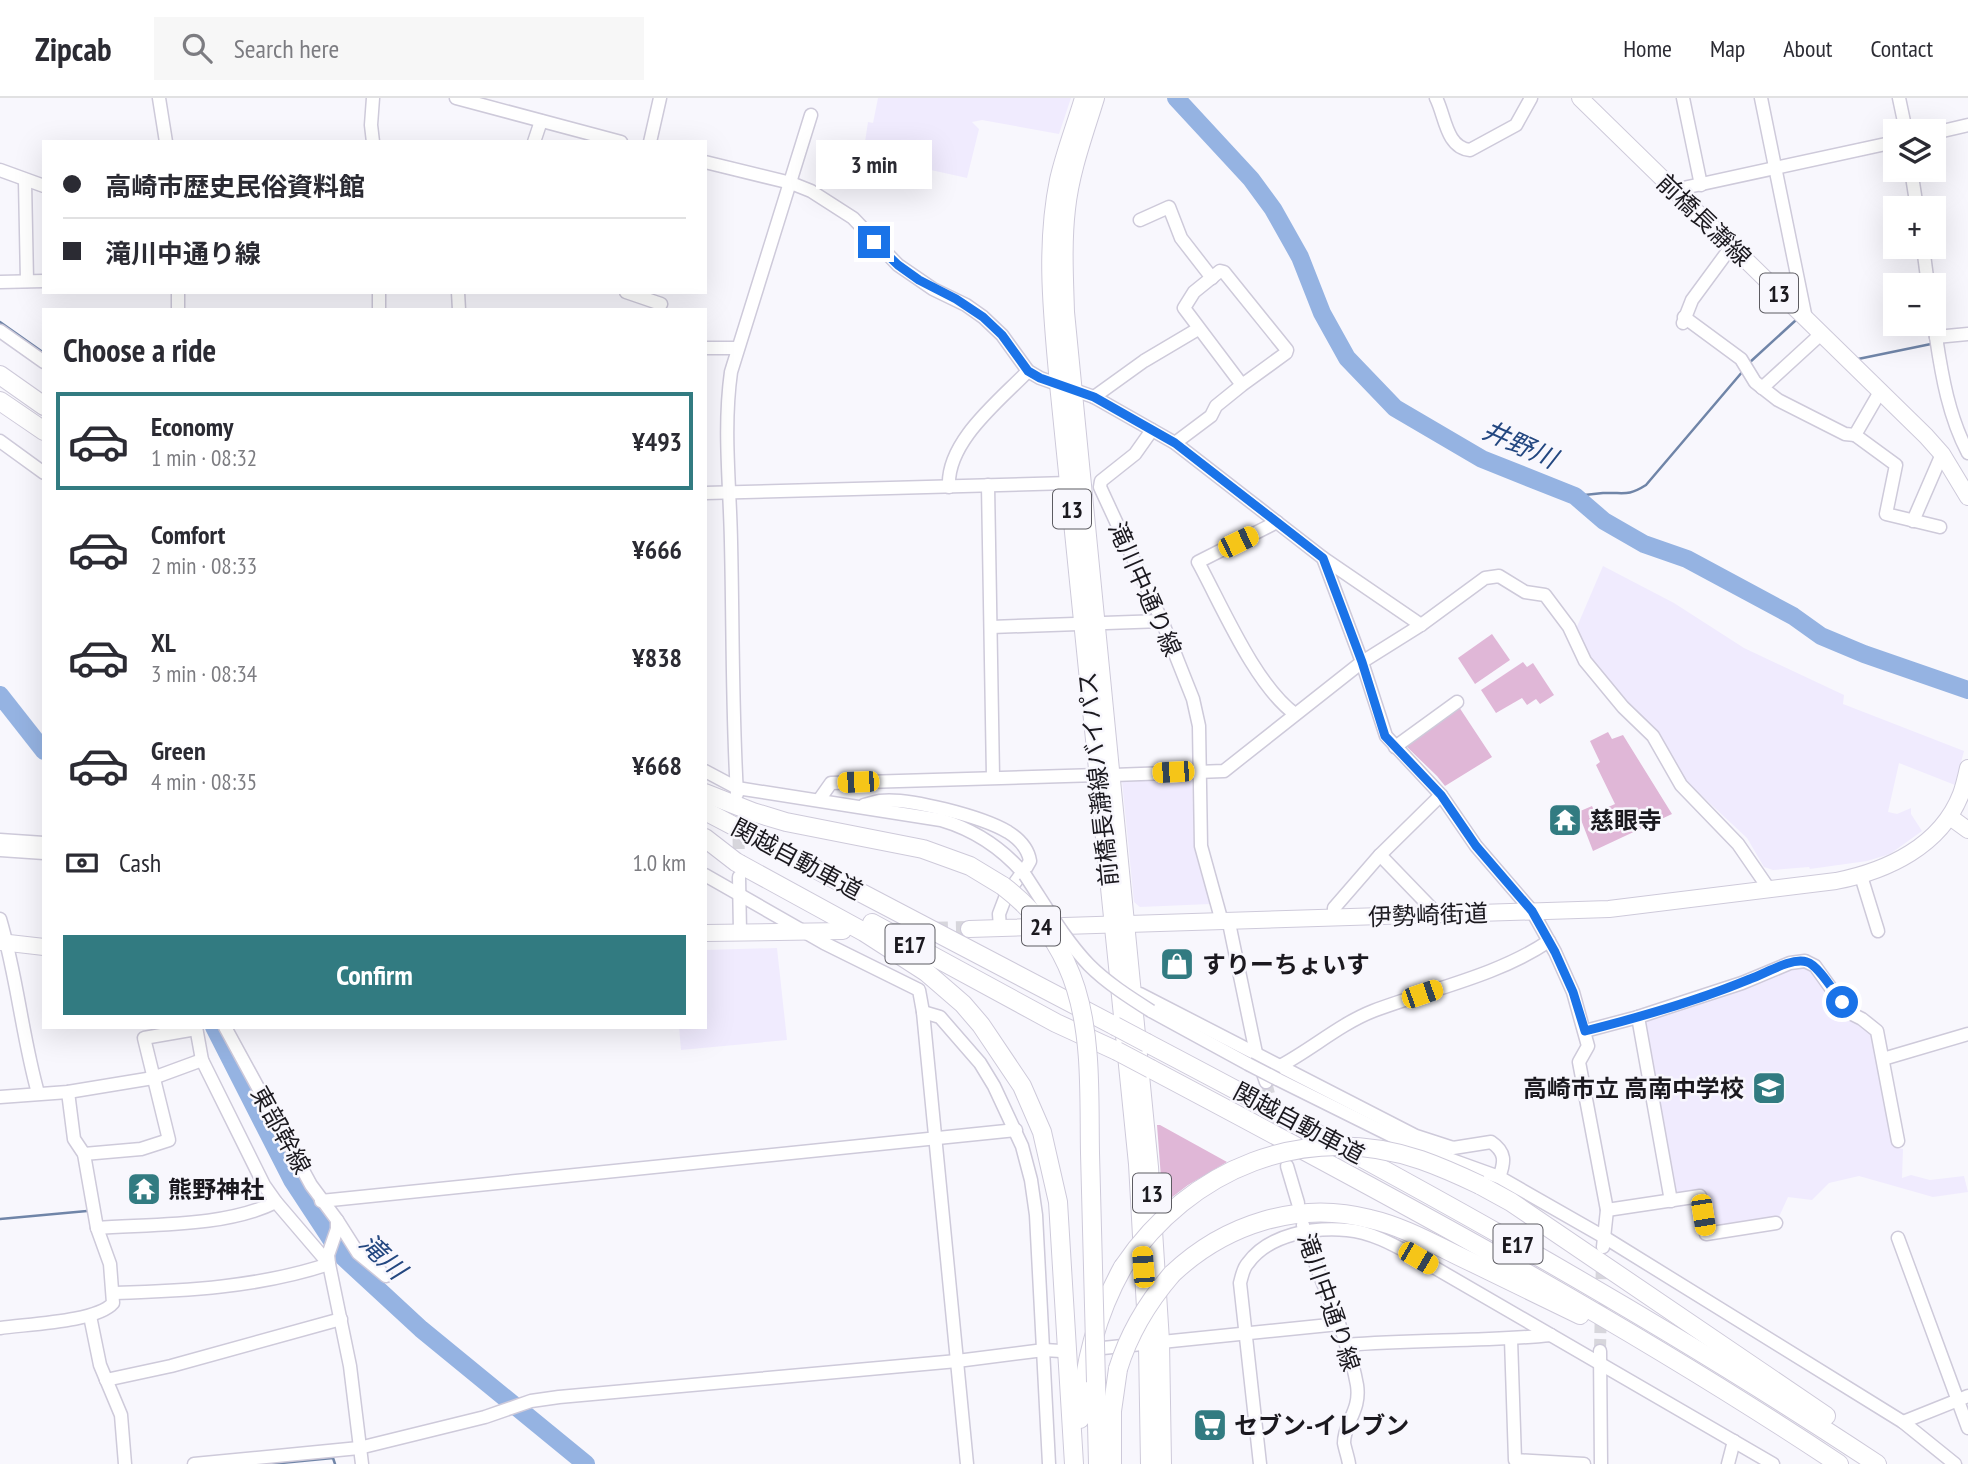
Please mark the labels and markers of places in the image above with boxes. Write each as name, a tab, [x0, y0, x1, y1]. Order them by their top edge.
temple icon: 慈眼寺	[1546, 801, 1584, 839]
place label: 慈眼寺	[1590, 805, 1662, 836]
shop icon: すりーちょいす	[1158, 945, 1196, 983]
place label: すりーちょいす	[1202, 949, 1370, 980]
school or university icon: 高崎市立 高南中学校	[1750, 1069, 1788, 1107]
place label: 高崎市立 高南中学校	[1523, 1073, 1744, 1104]
temple icon: 熊野神社	[125, 1170, 163, 1208]
place label: 熊野神社	[168, 1174, 264, 1205]
supermarket icon: セブン-イレブン	[1191, 1406, 1229, 1444]
place label: セブン-イレブン	[1234, 1410, 1409, 1441]

